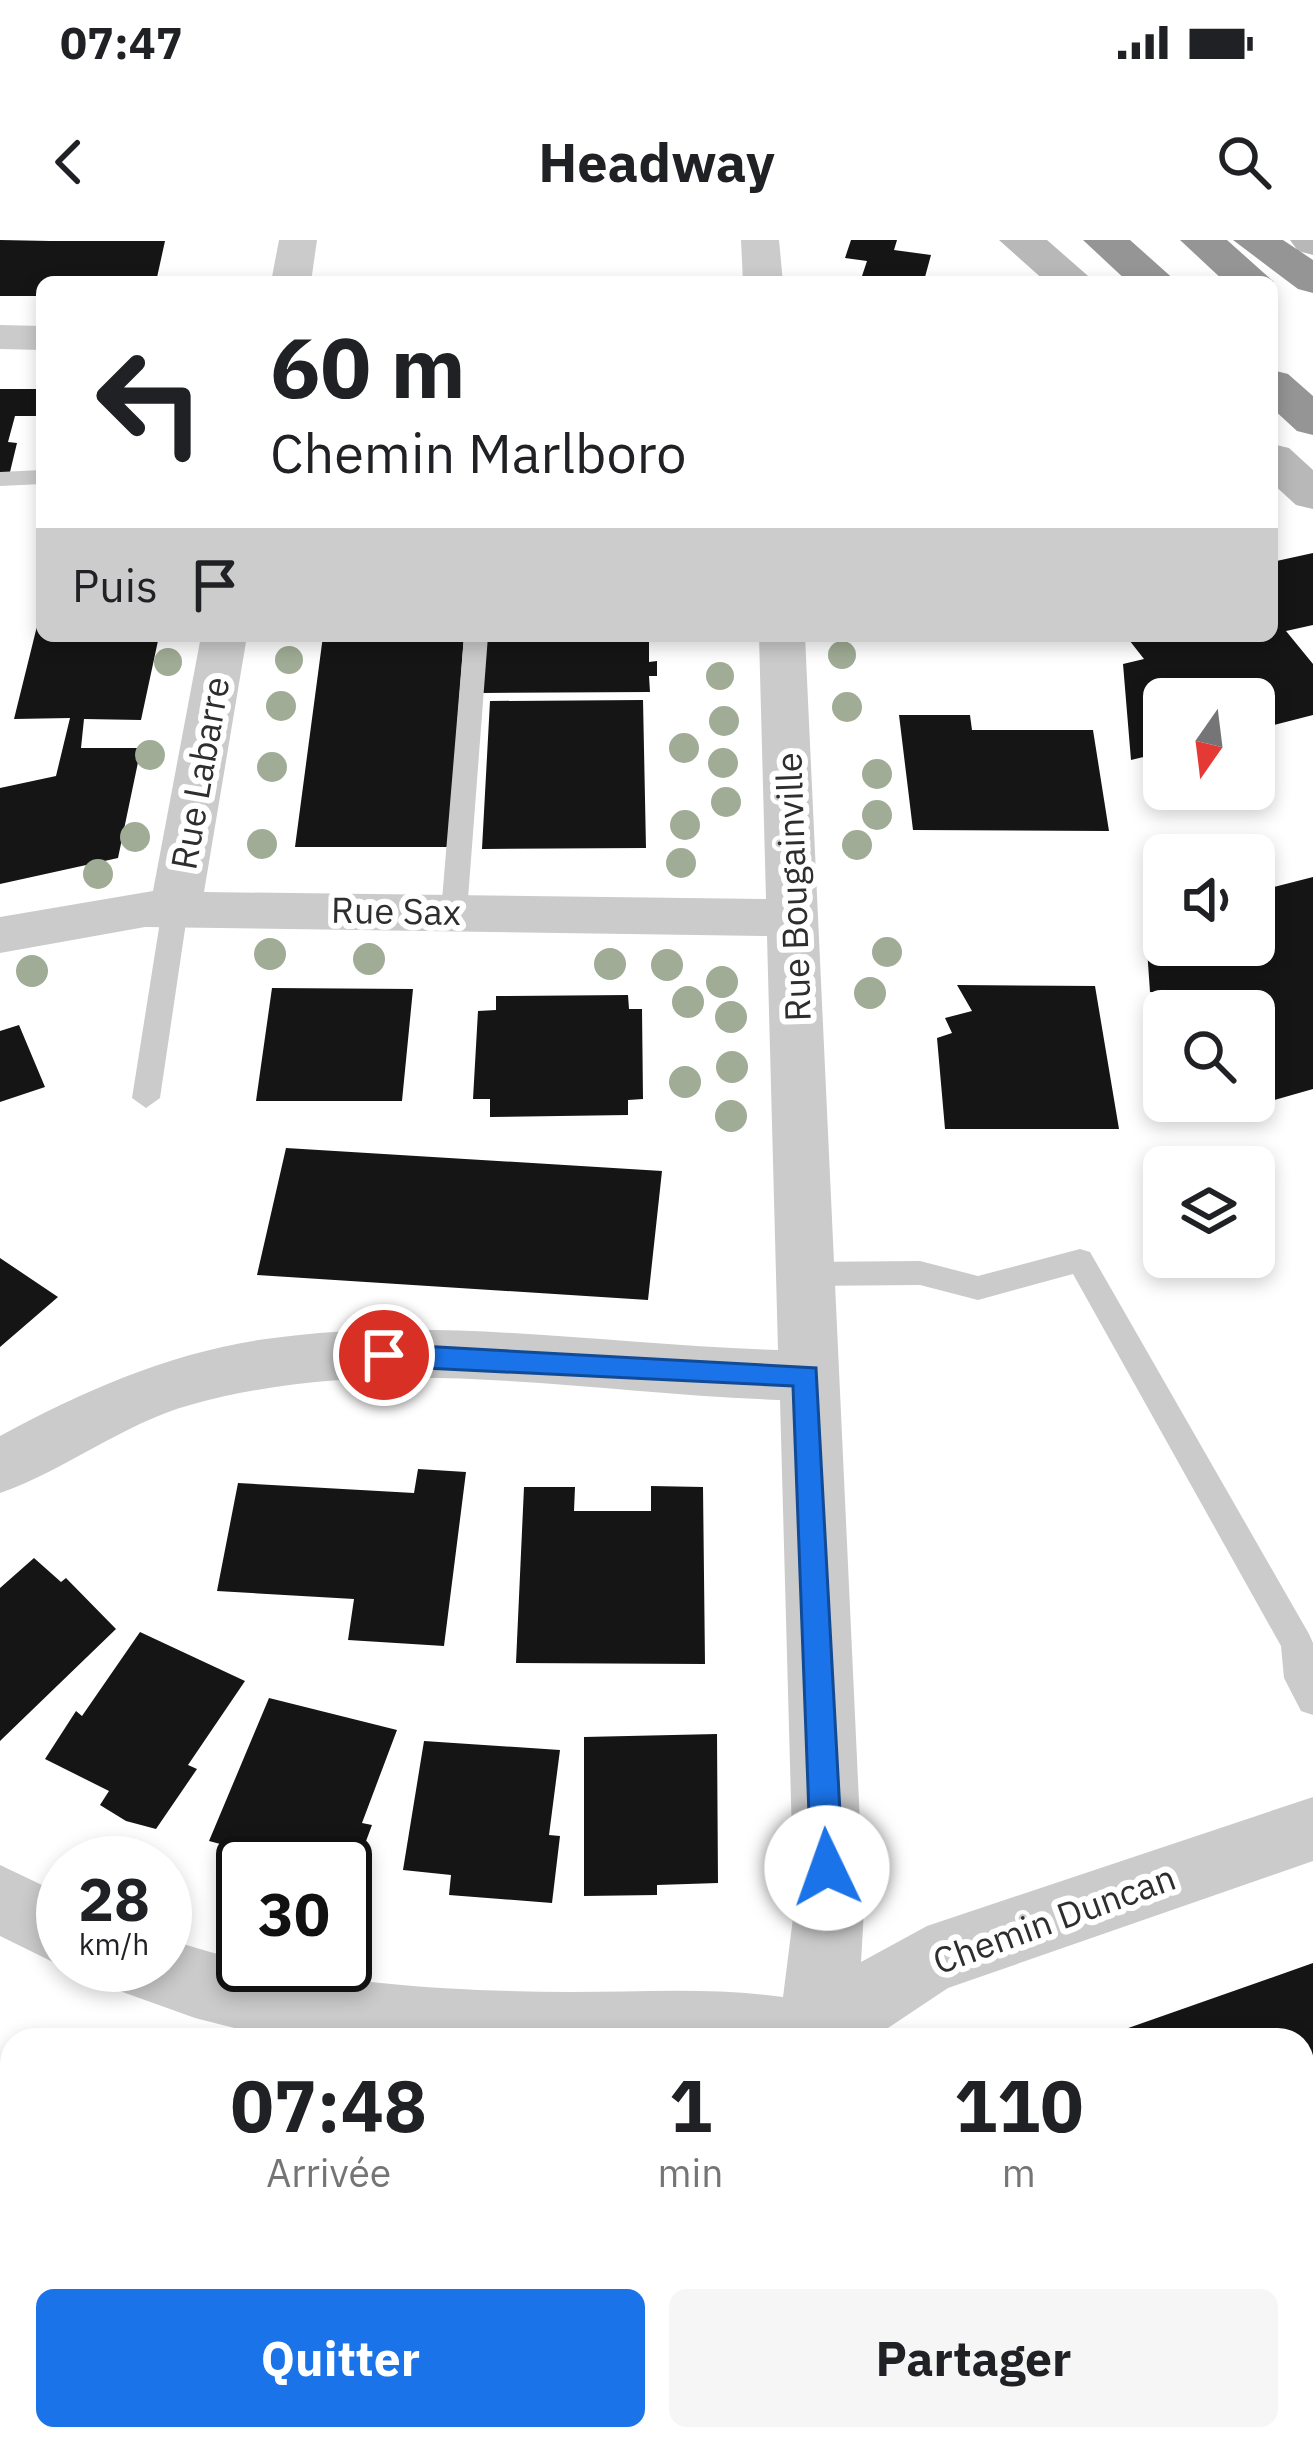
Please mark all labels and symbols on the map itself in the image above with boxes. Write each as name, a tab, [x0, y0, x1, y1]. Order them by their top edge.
street label: Rue Labarre	[159, 673, 240, 873]
north arrow	[1143, 678, 1275, 810]
street label: Rue Bougainville	[764, 752, 821, 1022]
street label: Rue Sax	[331, 886, 461, 935]
pin	[333, 1304, 435, 1406]
position arrow	[764, 1805, 890, 1931]
speed limit sign: 30	[216, 1836, 372, 1992]
street label: Chemin Duncan	[926, 1853, 1182, 1984]

